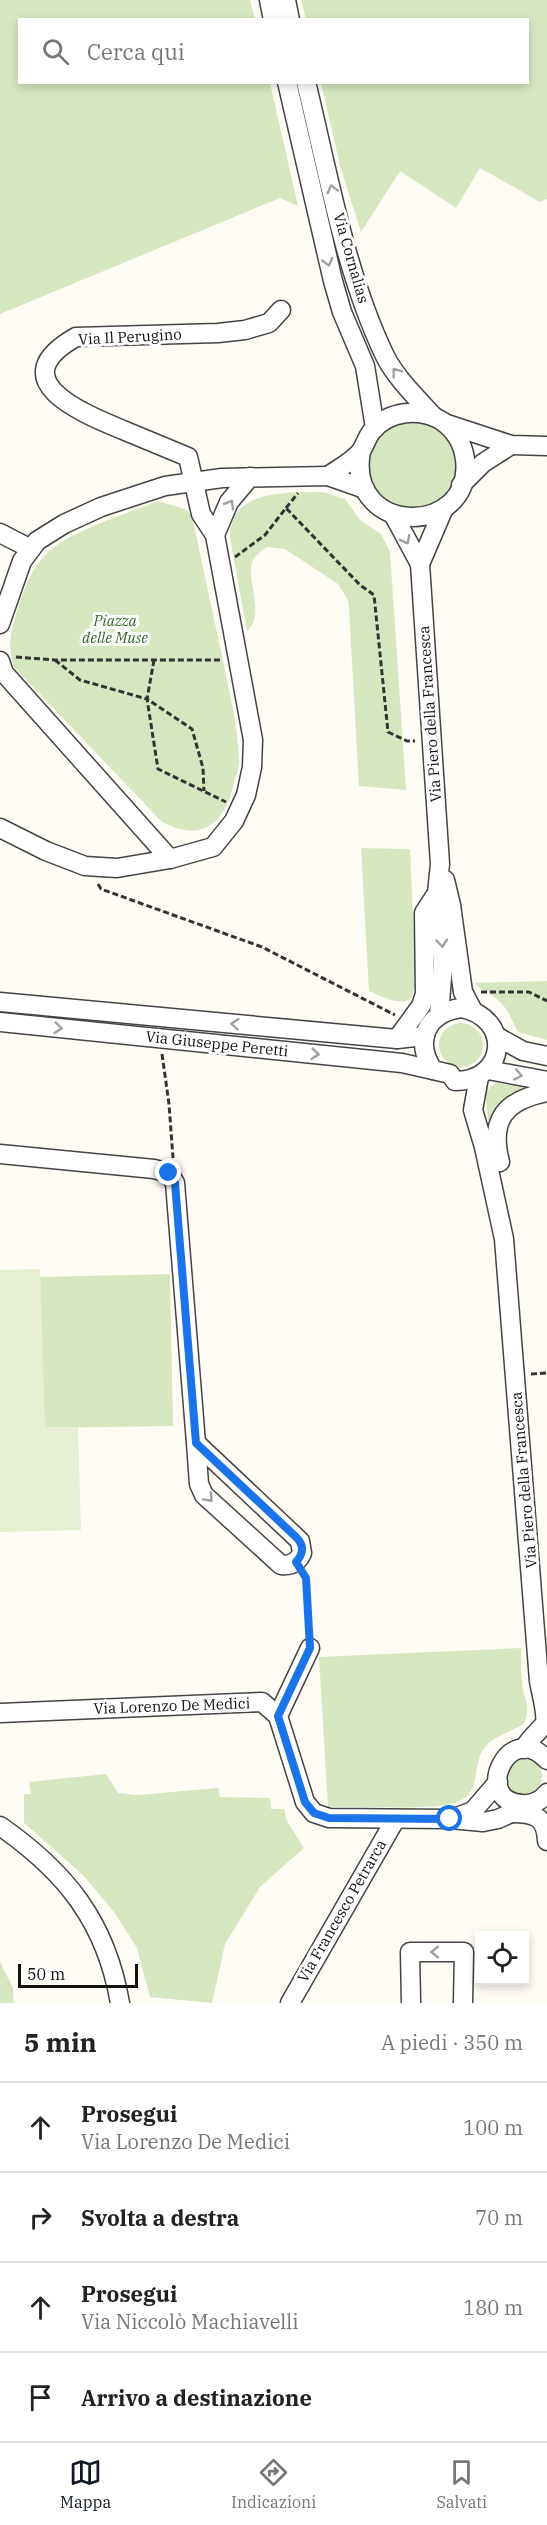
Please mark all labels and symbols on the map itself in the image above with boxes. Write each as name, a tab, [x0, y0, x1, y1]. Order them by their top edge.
one-way arrow	[327, 184, 340, 194]
street label: Via Cornalias	[329, 210, 373, 305]
one-way arrow	[320, 257, 333, 267]
street label: Via Il Perugino	[78, 324, 182, 349]
one-way arrow	[393, 367, 404, 378]
one-way arrow	[222, 500, 234, 510]
one-way arrow	[399, 533, 410, 544]
park label: Piazza delle Muse	[82, 611, 148, 647]
street label: Via Piero della Francesca	[414, 625, 445, 803]
one-way arrow	[435, 939, 448, 948]
one-way arrow	[230, 1018, 239, 1031]
one-way arrow	[54, 1021, 63, 1034]
street label: Via Giuseppe Peretti	[145, 1027, 290, 1060]
one-way arrow	[310, 1047, 319, 1060]
one-way arrow	[512, 1068, 522, 1081]
route end	[155, 1159, 181, 1185]
street label: Via Piero della Francesca	[506, 1391, 541, 1569]
one-way arrow	[202, 1492, 213, 1502]
street label: Via Lorenzo De Medici	[93, 1693, 251, 1718]
route start	[436, 1805, 462, 1831]
street label: Via Francesco Petrarca	[293, 1836, 390, 1986]
one-way arrow	[431, 1946, 440, 1958]
scale bar	[18, 1961, 138, 1988]

